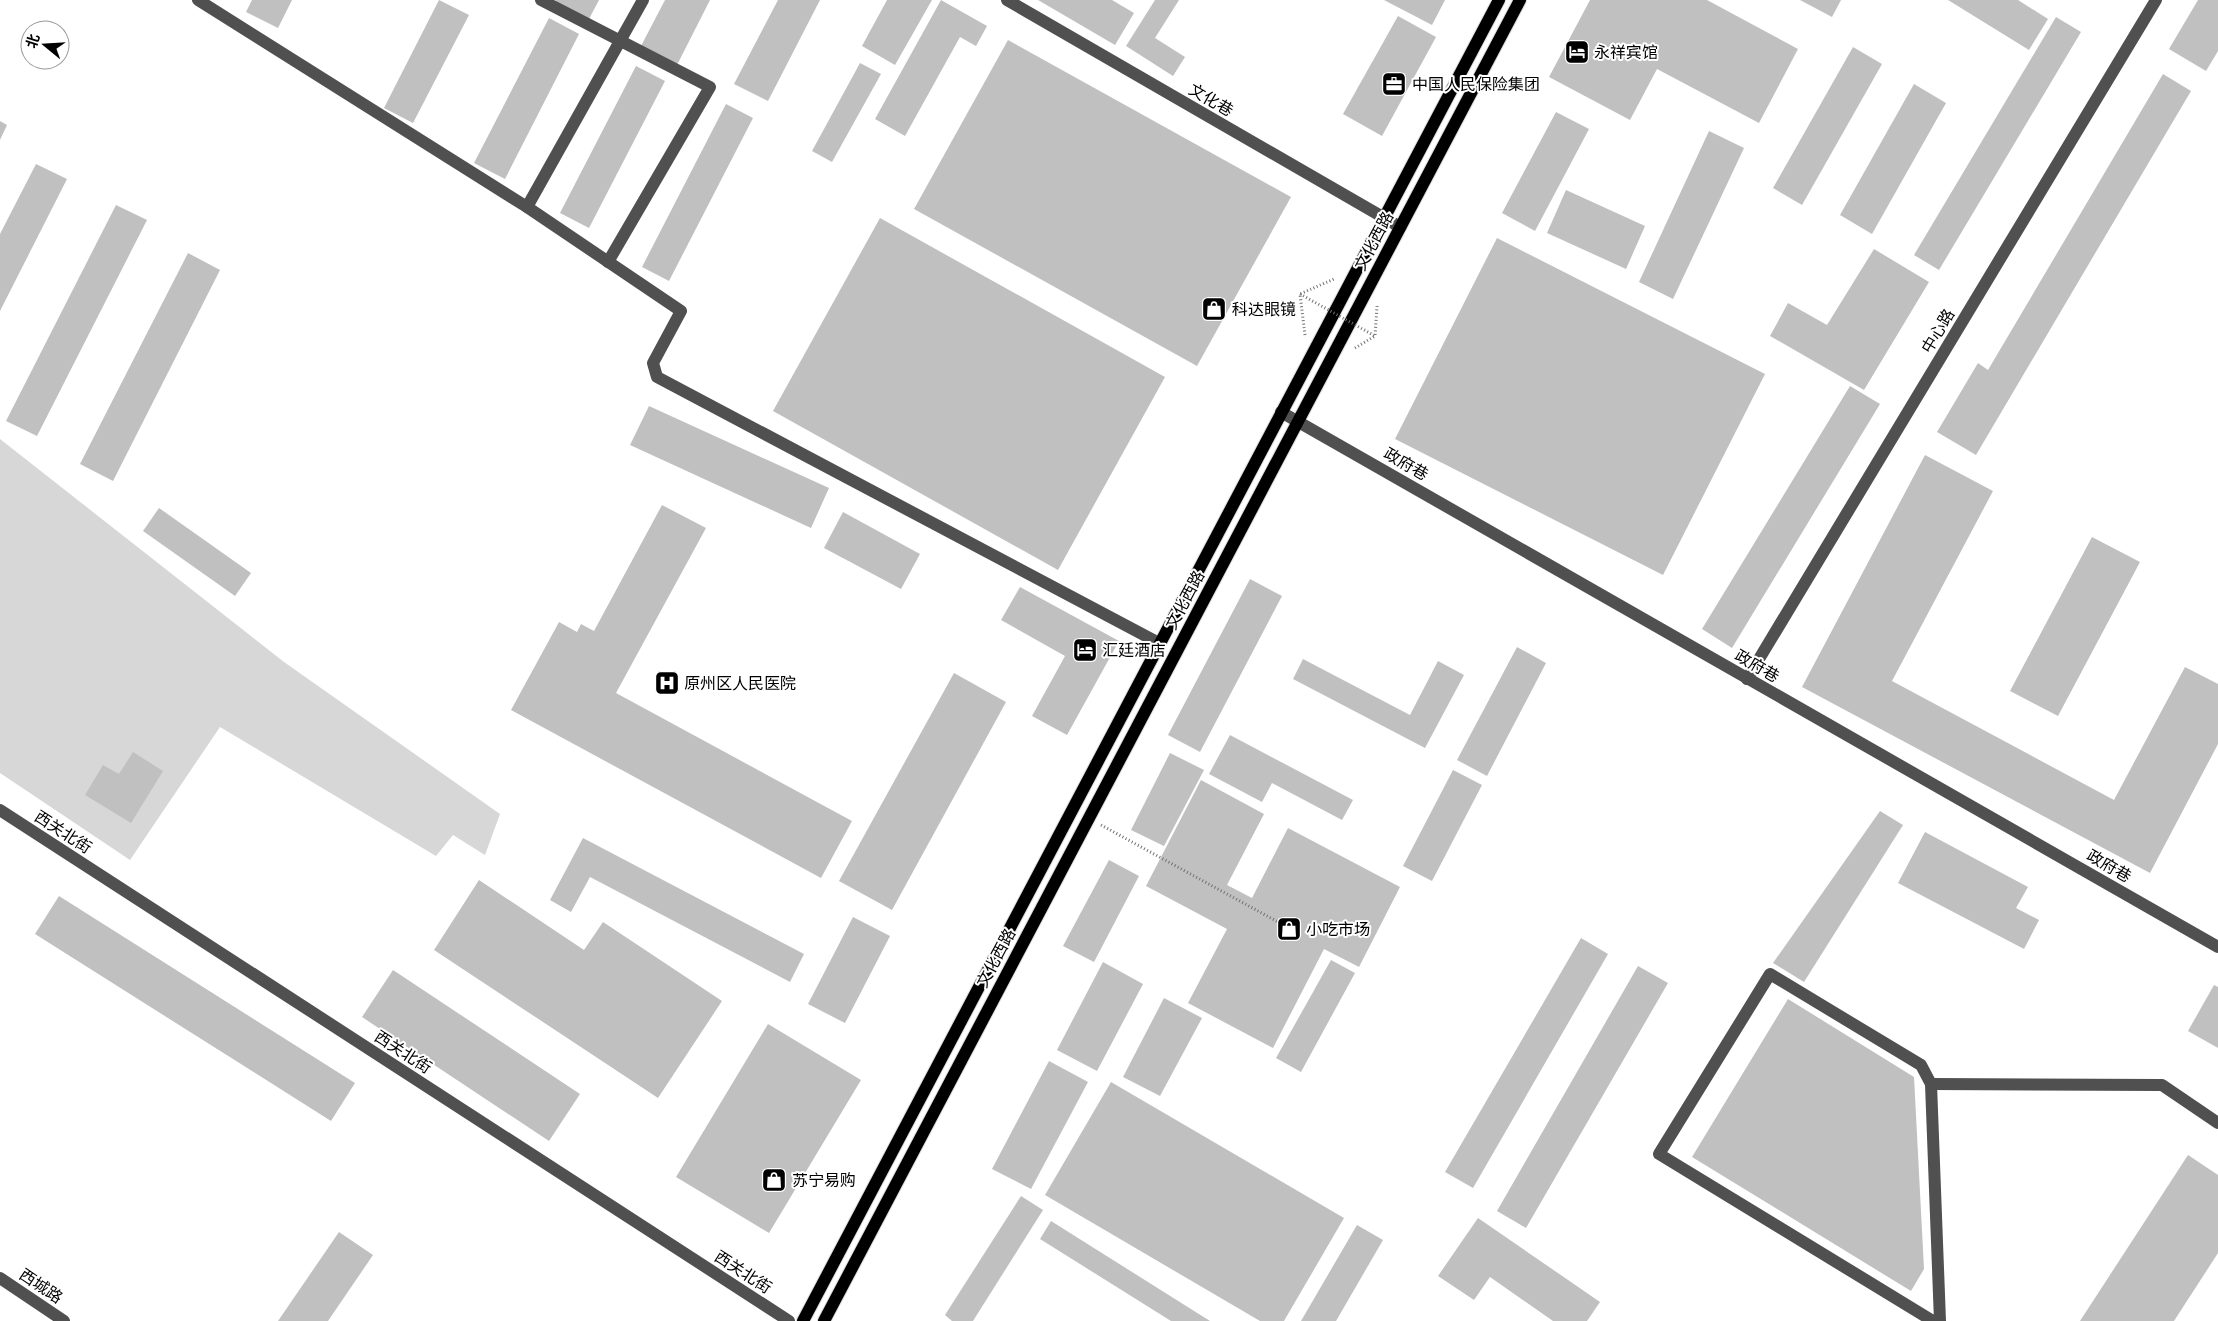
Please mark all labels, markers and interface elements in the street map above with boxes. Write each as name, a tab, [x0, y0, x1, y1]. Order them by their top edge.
north arrow	[20, 20, 70, 70]
text: 北	[23, 32, 42, 50]
hotel icon: 永祥宾馆	[1564, 39, 1590, 65]
place label: 永祥宾馆	[1594, 44, 1658, 61]
office icon: 中国人民保险集团	[1381, 71, 1407, 97]
place label: 中国人民保险集团	[1412, 76, 1540, 93]
street label: 文化巷	[1186, 81, 1236, 119]
street label: 文化西路	[1351, 209, 1397, 273]
shop icon: 科达眼镜	[1201, 296, 1227, 322]
place label: 科达眼镜	[1232, 301, 1296, 318]
street label: 中心路	[1918, 306, 1958, 356]
street label: 政府巷	[1381, 445, 1431, 483]
street label: 文化西路	[1162, 568, 1208, 632]
hotel icon: 汇廷酒店	[1072, 637, 1098, 663]
place label: 汇廷酒店	[1102, 642, 1166, 659]
street label: 政府巷	[1732, 647, 1782, 685]
hospital icon: 原州区人民医院	[654, 670, 680, 696]
place label: 原州区人民医院	[684, 675, 796, 692]
street label: 西关北街	[32, 807, 94, 857]
street label: 政府巷	[2084, 847, 2134, 885]
shop icon: 小吃市场	[1276, 916, 1302, 942]
place label: 小吃市场	[1306, 921, 1370, 938]
street label: 文化西路	[973, 926, 1019, 990]
street label: 西关北街	[372, 1027, 434, 1077]
shop icon: 苏宁易购	[761, 1167, 787, 1193]
place label: 苏宁易购	[792, 1172, 856, 1189]
street label: 西关北街	[712, 1247, 774, 1297]
street label: 西城路	[16, 1266, 66, 1306]

